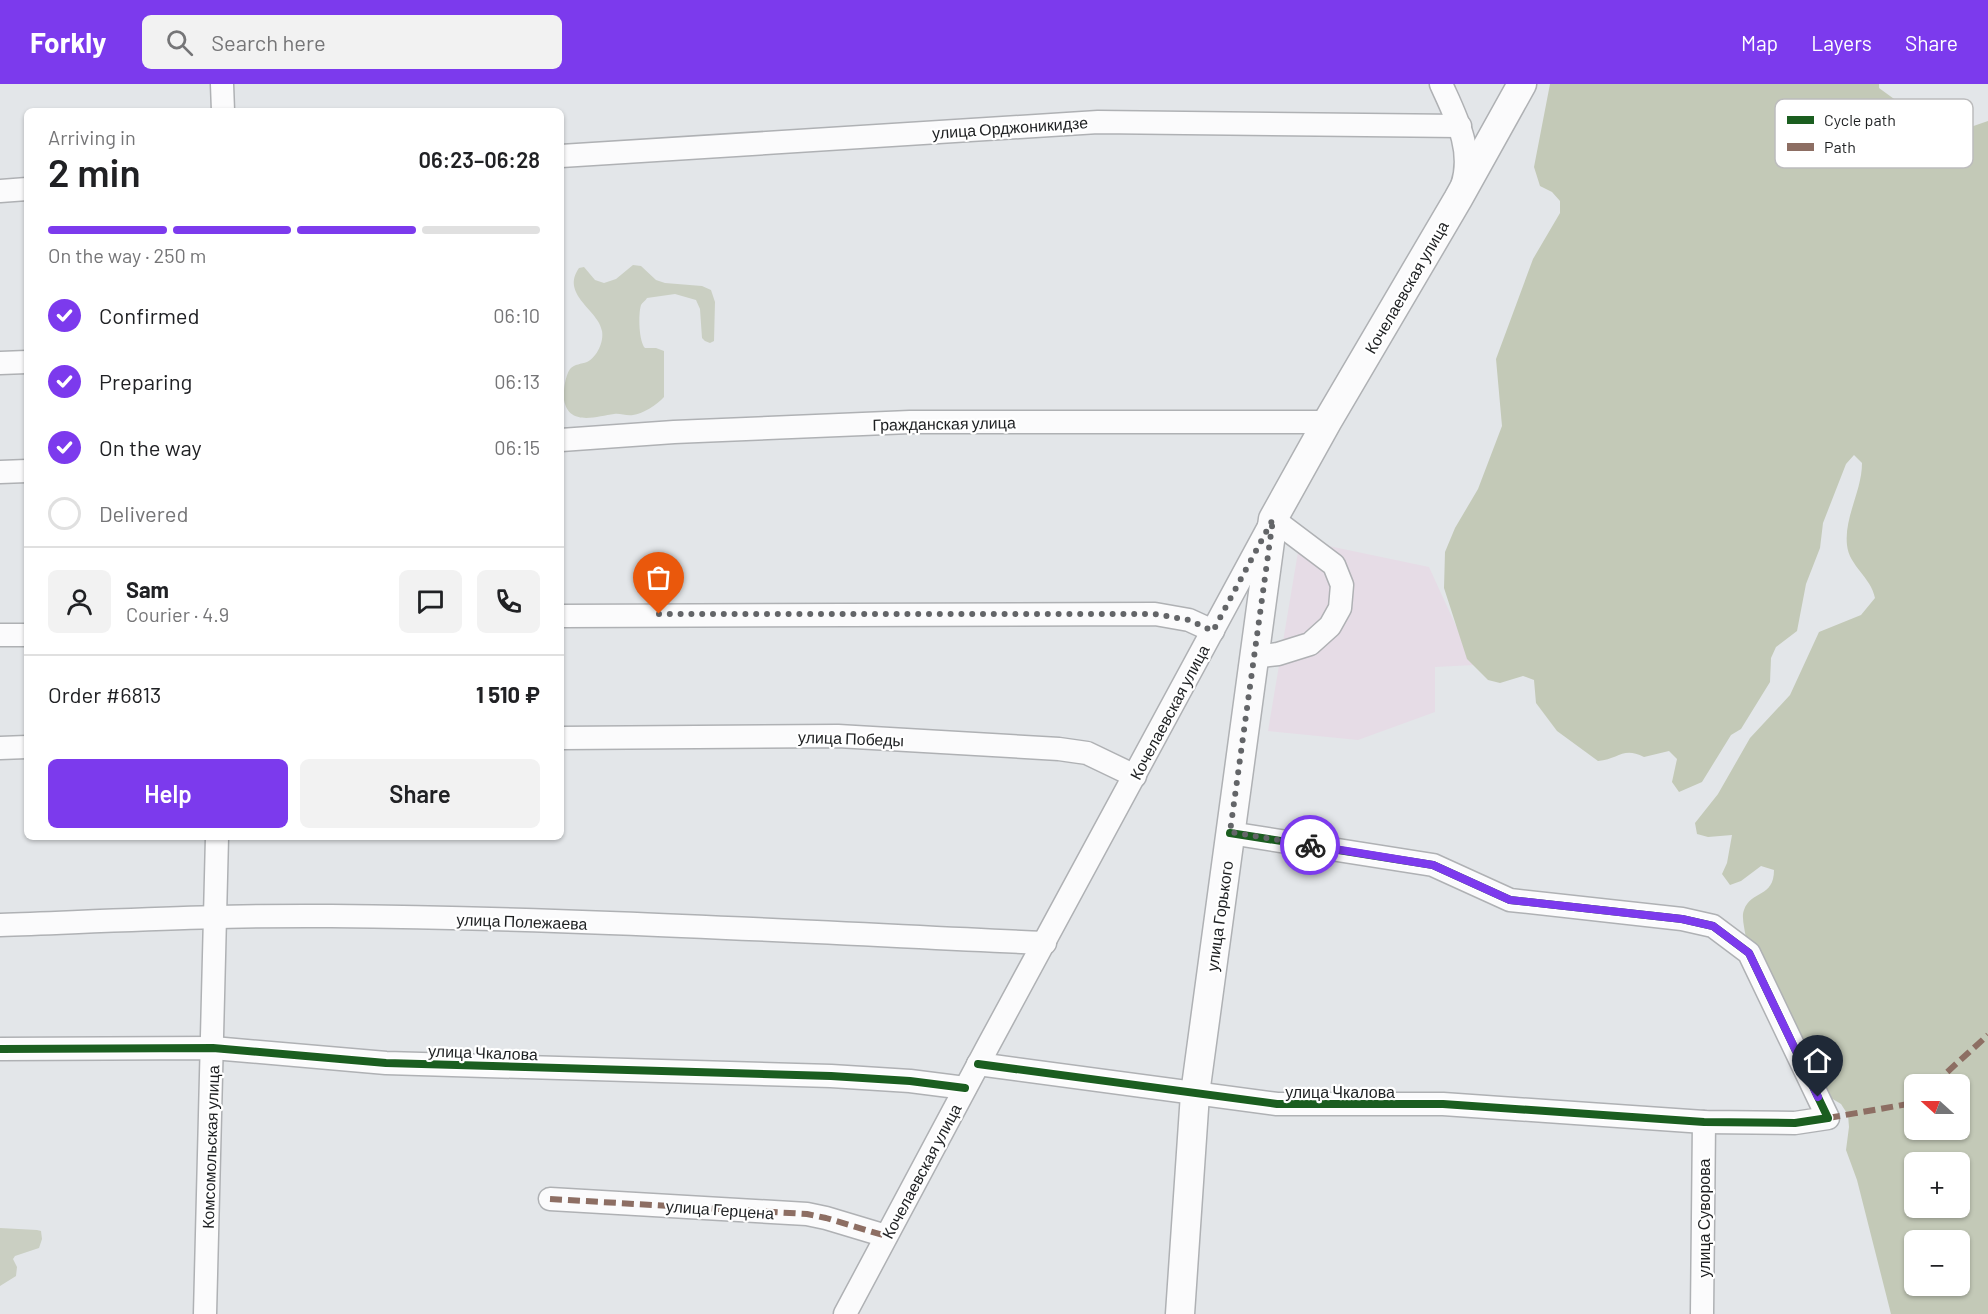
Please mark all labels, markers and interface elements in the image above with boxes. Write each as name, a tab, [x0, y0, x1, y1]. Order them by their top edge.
search box	[142, 15, 562, 69]
text: Forkly	[30, 25, 106, 59]
icon: search	[163, 26, 196, 59]
text: Search here	[211, 29, 326, 55]
text: Map	[1741, 30, 1778, 55]
text: Layers	[1811, 30, 1872, 55]
text: Share	[1905, 30, 1958, 55]
legend	[1775, 99, 1973, 168]
text: Cycle path	[1824, 110, 1896, 129]
street label: улица Орджоникидзе	[931, 112, 1089, 142]
text: Arriving in	[48, 125, 136, 149]
text: Path	[1824, 137, 1856, 156]
text: 06:23–06:28	[418, 146, 540, 172]
text: 2 min	[48, 148, 141, 195]
street label: Кочелаевская улица	[1360, 217, 1452, 357]
text: On the way · 250 m	[48, 243, 206, 267]
icon: check	[48, 299, 81, 332]
text: Confirmed	[99, 302, 199, 328]
text: 06:10	[493, 303, 540, 327]
icon: check	[48, 365, 81, 398]
text: Preparing	[99, 368, 192, 394]
text: 06:13	[494, 369, 540, 393]
street label: Гражданская улица	[872, 412, 1016, 434]
icon: check	[48, 431, 81, 464]
text: On the way	[99, 434, 202, 460]
text: 06:15	[494, 435, 540, 459]
text: Delivered	[99, 500, 188, 526]
pin	[633, 552, 684, 614]
icon: bag	[642, 561, 675, 594]
button: person	[48, 570, 111, 633]
button: chat	[399, 570, 462, 633]
button: phone	[477, 570, 540, 633]
text: Sam	[126, 576, 169, 602]
text: Courier · 4.9	[126, 602, 229, 626]
street label: Кочелаевская улица	[1125, 641, 1213, 783]
text: Order #6813	[48, 681, 161, 707]
text: 1 510 ₽	[476, 681, 540, 707]
street label: улица Победы	[798, 727, 904, 749]
button: Help	[48, 759, 288, 828]
button: Share	[300, 759, 540, 828]
courier	[1280, 815, 1340, 875]
icon: bike	[1294, 829, 1327, 862]
street label: улица Горького	[1202, 859, 1236, 972]
street label: улица Полежаева	[456, 909, 588, 933]
pin	[1792, 1035, 1843, 1097]
street label: улица Чкалова	[428, 1041, 538, 1063]
icon: home	[1801, 1044, 1834, 1077]
street label: Комсомольская улица	[198, 1065, 222, 1229]
north arrow	[1904, 1074, 1970, 1140]
map controls	[1904, 1074, 1970, 1296]
street label: улица Чкалова	[1285, 1082, 1395, 1101]
street label: Кочелаевская улица	[877, 1100, 965, 1242]
button: +	[1904, 1152, 1970, 1218]
street label: улица Суворова	[1694, 1158, 1713, 1277]
street label: улица Герцена	[665, 1196, 775, 1222]
button: −	[1904, 1230, 1970, 1296]

